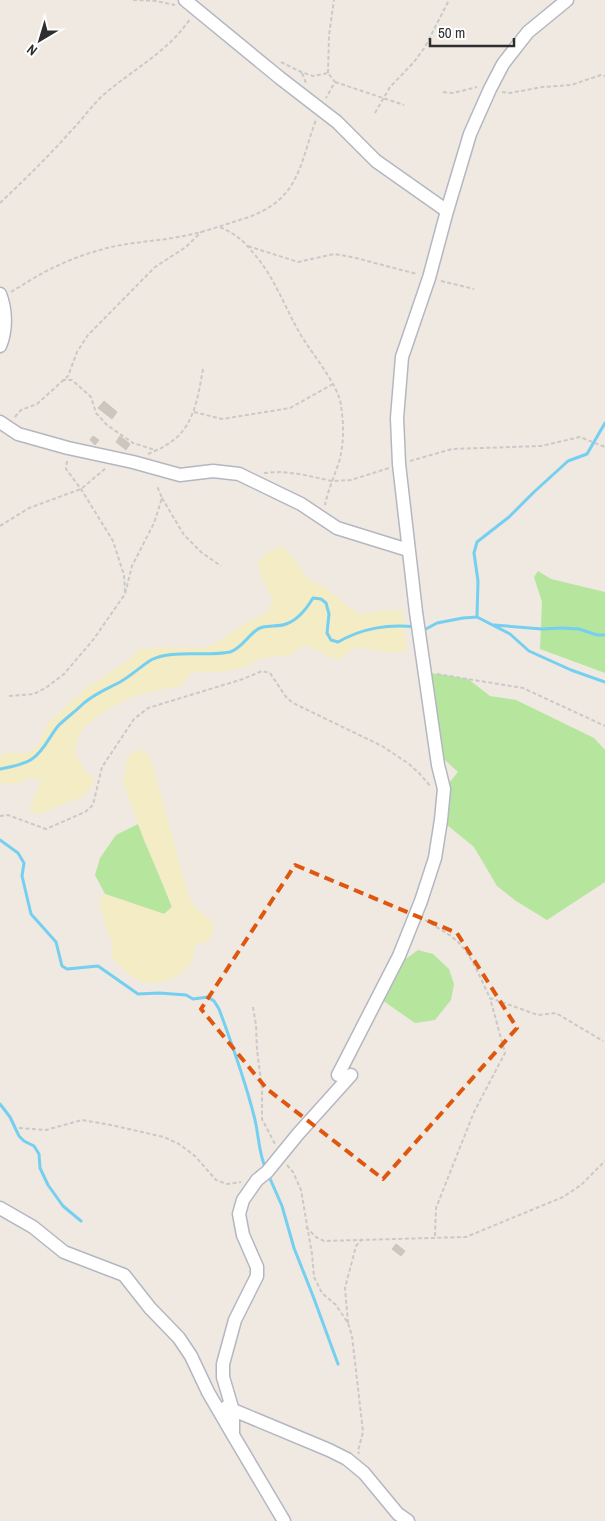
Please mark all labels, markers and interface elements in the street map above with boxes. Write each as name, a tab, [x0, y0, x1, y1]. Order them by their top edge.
north arrow	[15, 15, 65, 65]
scale bar	[430, 15, 514, 47]
text: 50 m	[438, 22, 465, 43]
text: N	[23, 41, 41, 60]

